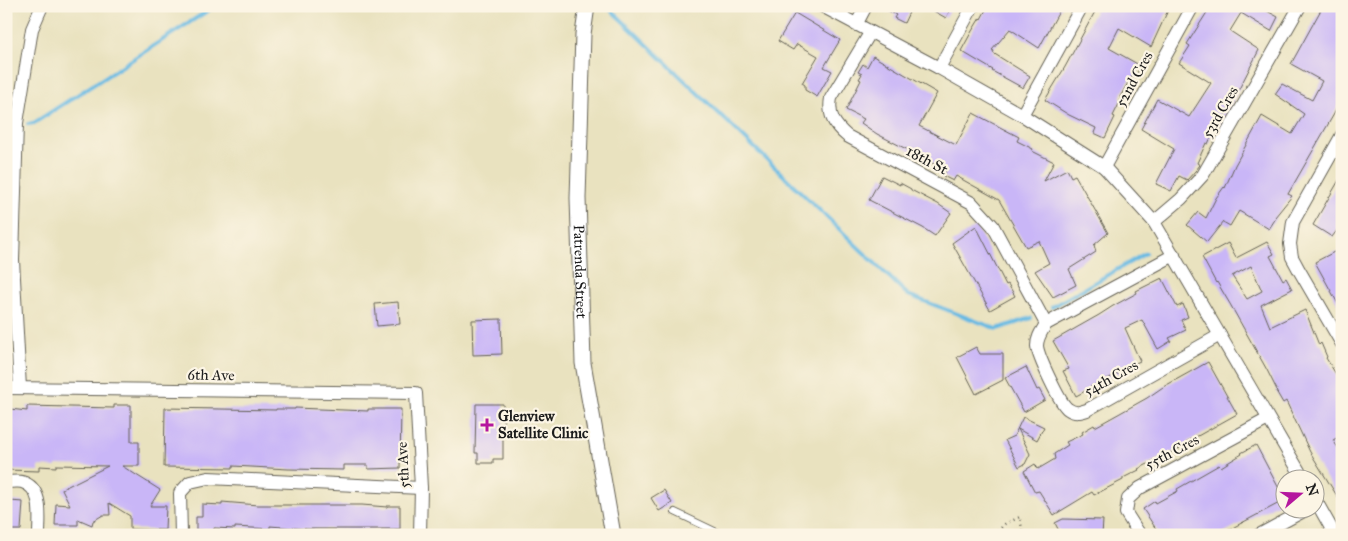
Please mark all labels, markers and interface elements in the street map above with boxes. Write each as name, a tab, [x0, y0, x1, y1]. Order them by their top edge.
street label: 52nd Cres	[1111, 48, 1157, 110]
street label: 53rd Cres	[1198, 83, 1242, 141]
street label: 18th St	[903, 142, 952, 179]
street label: Patrenda Street	[570, 224, 591, 320]
street label: 54th Cres	[1081, 356, 1141, 400]
street label: 6th Ave	[187, 366, 235, 384]
place label: Glenview Satellite Clinic	[498, 407, 589, 442]
marker: Glenview Satellite Clinic	[480, 418, 494, 432]
street label: 55th Cres	[1142, 430, 1202, 474]
street label: 5th Ave	[393, 441, 413, 489]
north arrow	[1276, 468, 1326, 518]
text: N	[1302, 482, 1322, 498]

